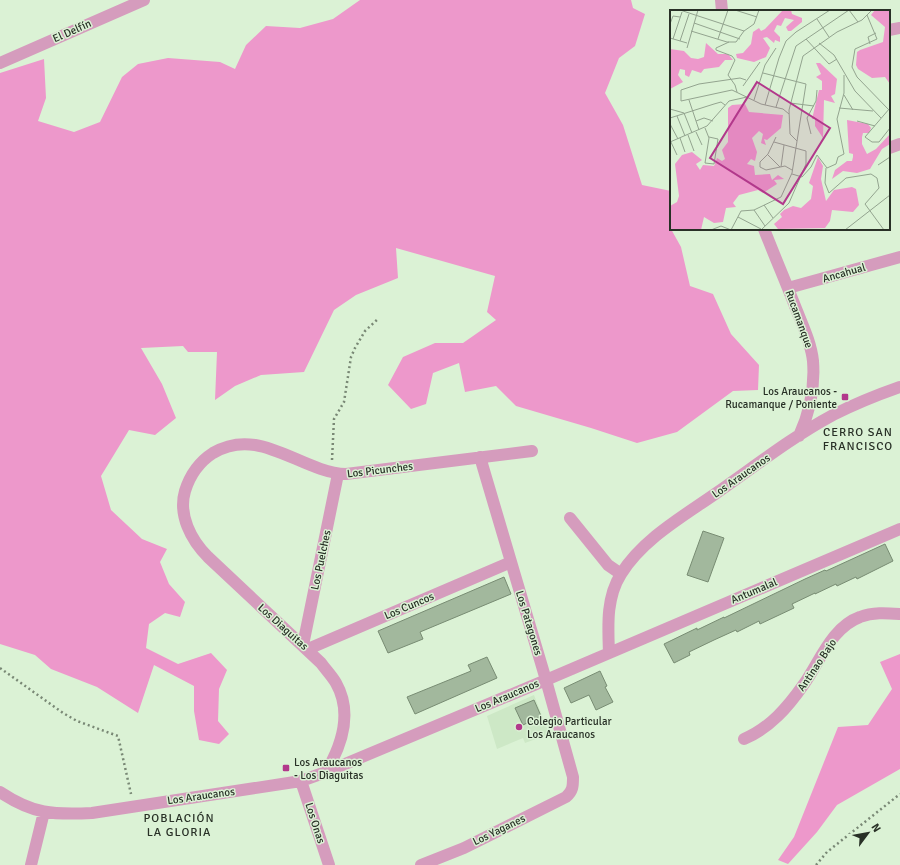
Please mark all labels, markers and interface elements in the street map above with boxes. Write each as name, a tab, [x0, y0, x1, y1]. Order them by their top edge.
inset map	[670, 10, 890, 230]
street label: El Delfín	[51, 17, 93, 45]
street label: Ancahual	[821, 261, 867, 285]
street label: Rucamanque	[782, 288, 816, 350]
place label: Los Araucanos - Rucamanque / Poniente	[725, 385, 837, 411]
marker: Los Araucanos - Rucamanque / Poniente	[840, 392, 850, 402]
district label: CERRO SAN FRANCISCO	[823, 425, 893, 454]
street label: Los Araucanos	[709, 451, 773, 501]
street label: Los Picunches	[346, 459, 414, 480]
street label: Los Puelches	[308, 529, 334, 591]
street label: Antumalal	[729, 575, 779, 607]
street label: Los Patagones	[513, 589, 545, 657]
street label: Los Cuncos	[382, 590, 436, 622]
street label: Los Diaguitas	[255, 601, 311, 653]
street label: Antinao Bajo	[795, 636, 839, 694]
street label: Los Araucanos	[473, 677, 541, 715]
place label: Colegio Particular Los Araucanos	[527, 715, 612, 741]
marker: Colegio Particular Los Araucanos	[514, 722, 524, 732]
place label: Los Araucanos - Los Diaguitas	[294, 756, 363, 782]
marker: Los Araucanos - Los Diaguitas	[281, 763, 291, 773]
street label: Los Araucanos	[166, 785, 236, 807]
street label: Los Onas	[302, 801, 328, 845]
district label: POBLACIÓN LA GLORIA	[143, 811, 215, 840]
street label: Los Yaganes	[471, 812, 527, 848]
north arrow	[848, 813, 888, 853]
text: N	[869, 821, 884, 835]

